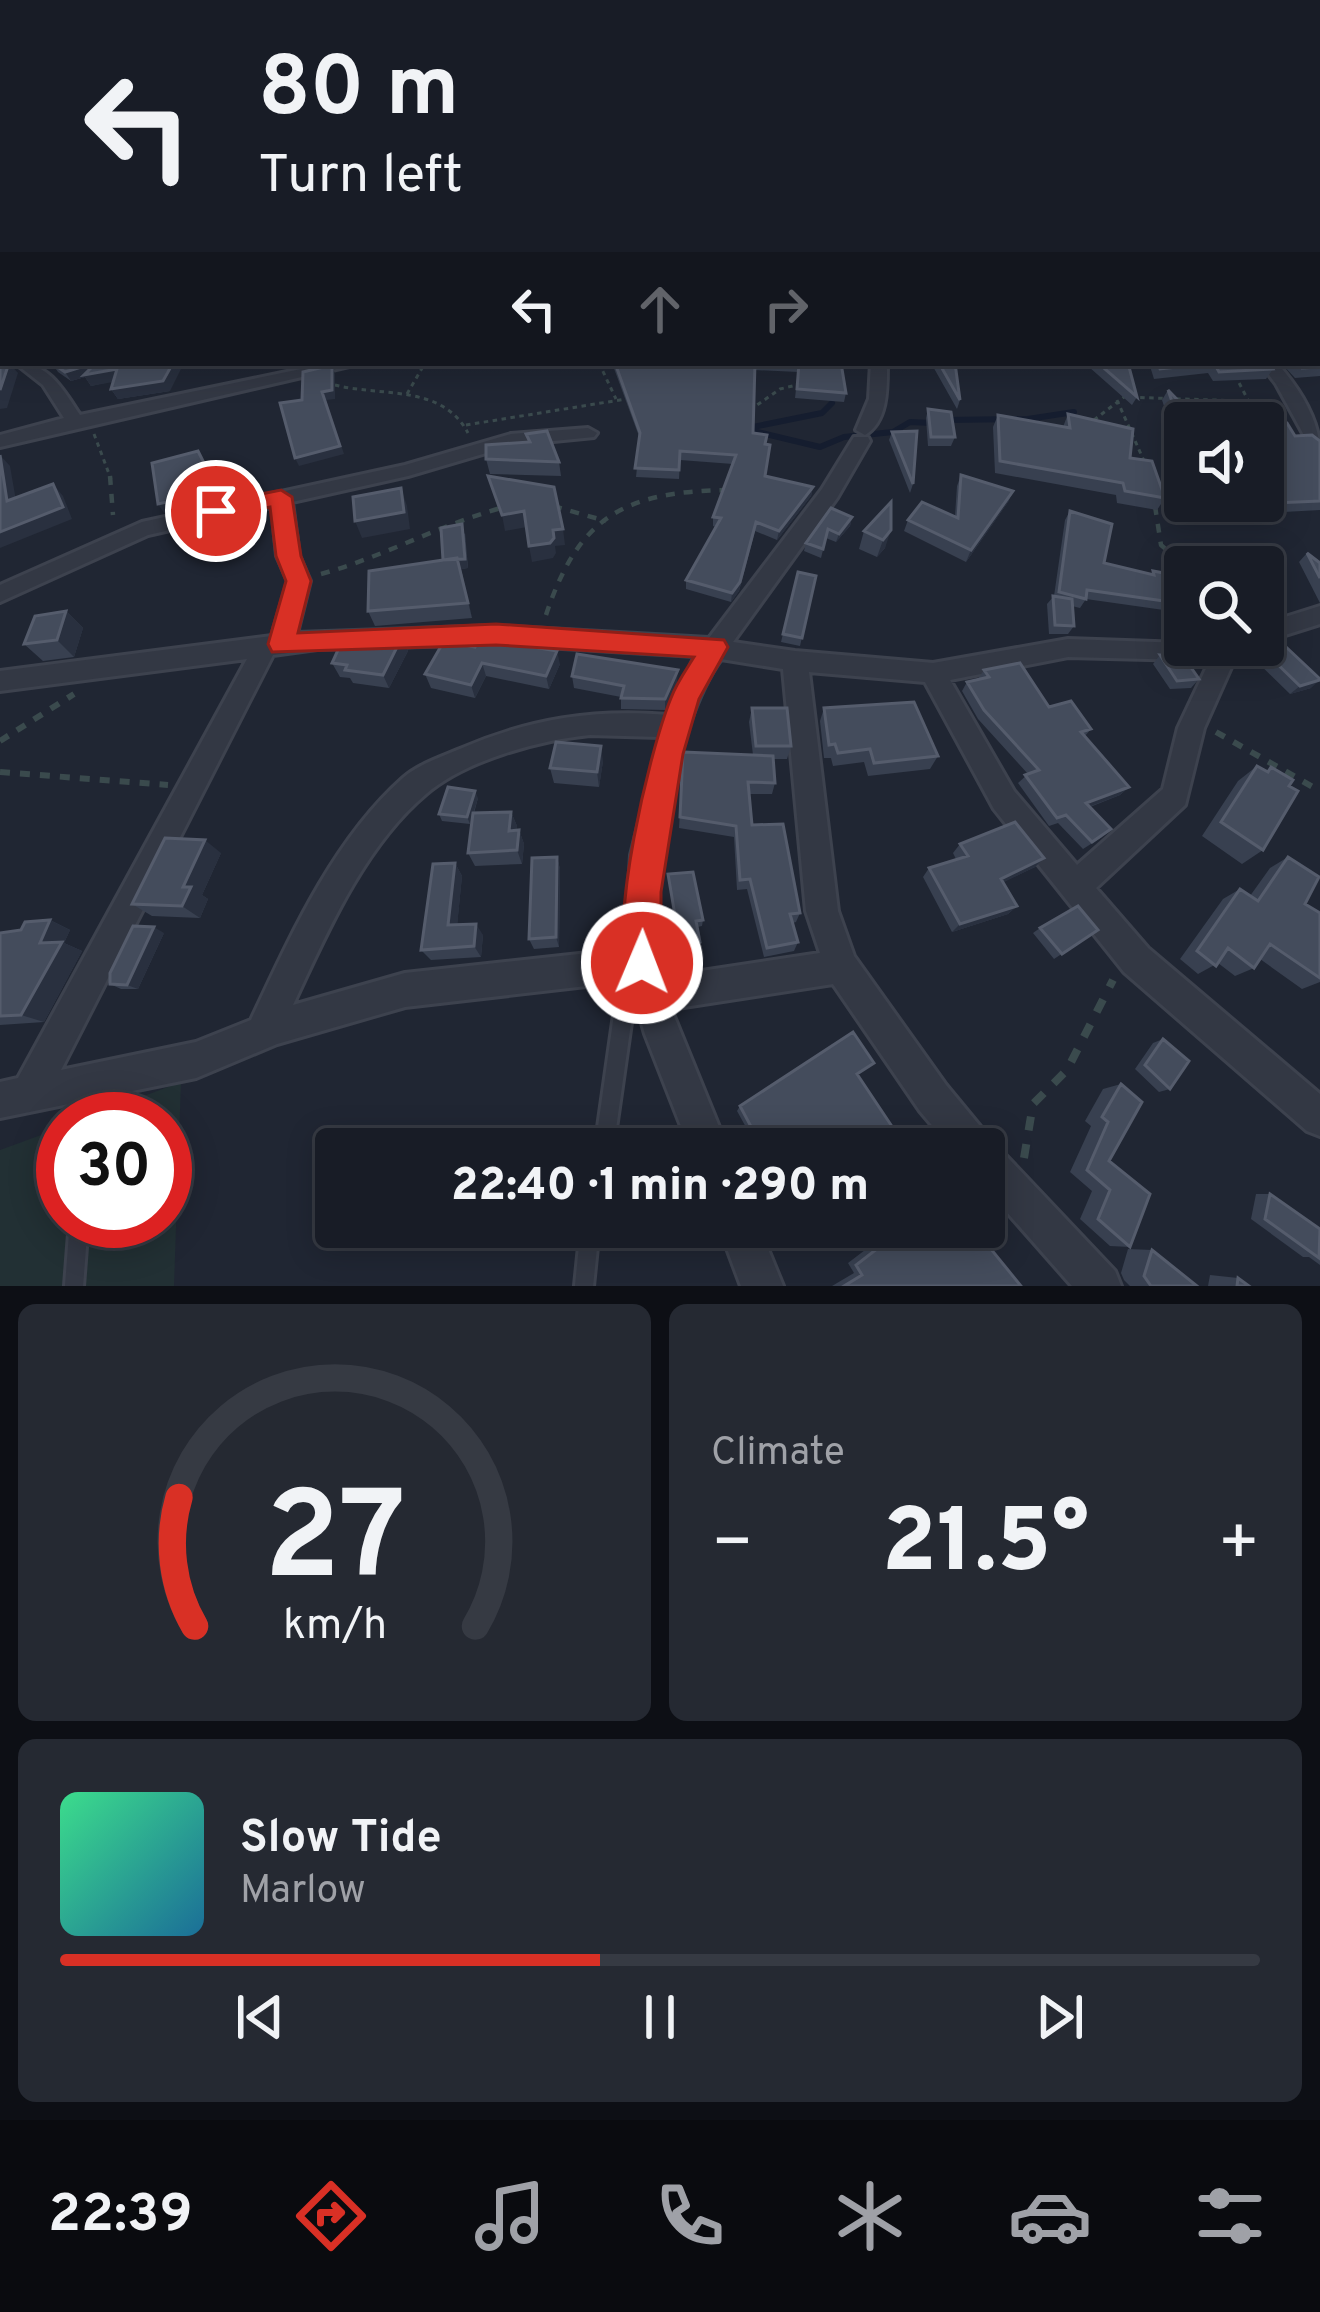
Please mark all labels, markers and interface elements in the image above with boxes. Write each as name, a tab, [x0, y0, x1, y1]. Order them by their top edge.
text: 80 m	[258, 39, 459, 145]
icon: left	[60, 48, 216, 204]
text: Turn left	[258, 143, 463, 212]
icon: left	[501, 276, 567, 342]
icon: ahead	[627, 276, 693, 342]
icon: right	[753, 276, 819, 342]
map controls	[1164, 402, 1284, 666]
button: sound	[1164, 402, 1284, 522]
pin	[165, 460, 267, 562]
icon: arrive	[183, 478, 249, 544]
button: search	[1164, 546, 1284, 666]
position arrow	[579, 900, 705, 1026]
speed limit sign: 30	[36, 1092, 192, 1248]
text: 22:40 · 1 min · 290 m	[451, 1159, 869, 1216]
text: Climate	[711, 1430, 845, 1479]
text: 27	[263, 1465, 406, 1623]
text: 21.5°	[882, 1490, 1089, 1603]
text: −	[711, 1505, 754, 1588]
text: +	[1217, 1505, 1260, 1588]
text: km/h	[282, 1599, 387, 1653]
text: Slow Tide	[240, 1811, 442, 1868]
text: Marlow	[240, 1868, 366, 1917]
icon: previous	[227, 1984, 293, 2050]
icon: pause	[627, 1984, 693, 2050]
icon: next	[1027, 1984, 1093, 2050]
icon: directions	[289, 2174, 373, 2258]
icon: music	[468, 2174, 552, 2258]
icon: phone	[648, 2174, 732, 2258]
icon: climate	[828, 2174, 912, 2258]
icon: car	[1008, 2174, 1092, 2258]
icon: filters	[1188, 2174, 1272, 2258]
text: 22:39	[48, 2182, 193, 2251]

